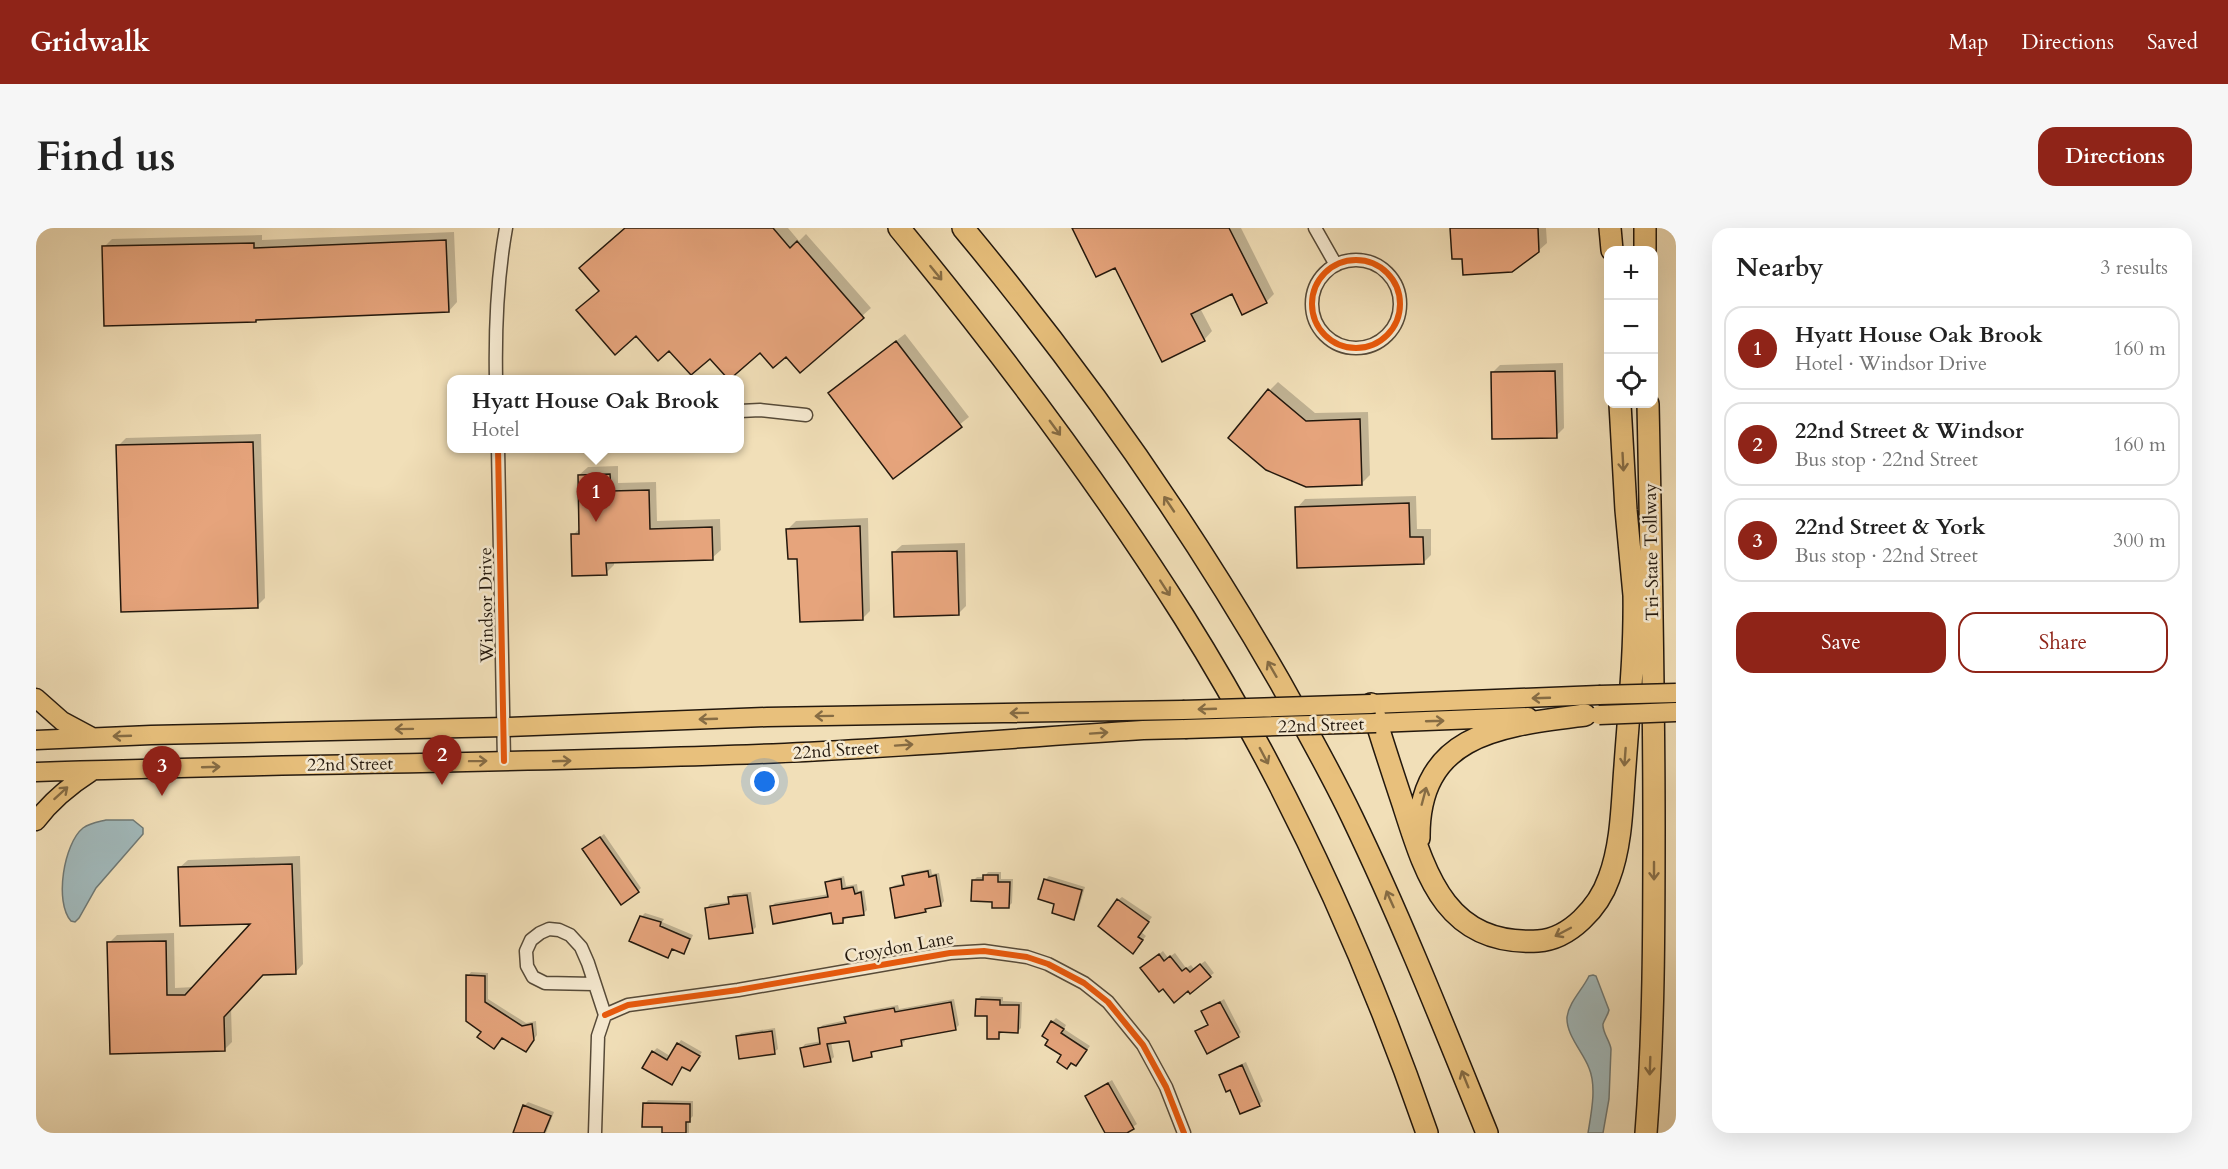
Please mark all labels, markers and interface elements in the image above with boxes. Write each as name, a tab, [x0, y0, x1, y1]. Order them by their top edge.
text: Gridwalk	[30, 23, 150, 61]
text: Map	[1948, 28, 1988, 57]
text: Directions	[2021, 28, 2114, 57]
text: Saved	[2147, 28, 2198, 57]
button: Directions	[2038, 127, 2192, 186]
text: Find us	[36, 128, 176, 185]
map controls	[1604, 246, 1658, 408]
button: +	[1604, 246, 1658, 300]
text: Nearby	[1736, 250, 1824, 285]
text: 3 results	[2100, 254, 2168, 281]
one-way arrow	[929, 265, 942, 281]
button: −	[1604, 300, 1658, 354]
text: Hyatt House Oak Brook	[1795, 320, 2043, 350]
text: 1	[1752, 335, 1763, 362]
text: 160 m	[2113, 335, 2166, 362]
text: Hotel · Windsor Drive	[1795, 350, 1987, 377]
button: locate	[1604, 354, 1658, 408]
popup	[447, 375, 744, 453]
text: Hyatt House Oak Brook	[472, 386, 719, 416]
text: Hotel	[472, 416, 520, 443]
text: 22nd Street & Windsor	[1795, 416, 2024, 446]
one-way arrow	[1049, 419, 1061, 435]
text: 2	[1752, 431, 1763, 458]
text: 160 m	[2113, 431, 2166, 458]
text: Bus stop · 22nd Street	[1795, 446, 1978, 473]
one-way arrow	[1617, 451, 1628, 471]
pin: 1	[576, 472, 616, 522]
street label: Tri-State Tollway	[1638, 482, 1665, 621]
one-way arrow	[1163, 496, 1175, 513]
text: 22nd Street & York	[1795, 512, 1986, 542]
text: 3	[1752, 527, 1763, 554]
text: 300 m	[2113, 527, 2166, 554]
text: Bus stop · 22nd Street	[1795, 542, 1978, 569]
street label: Windsor Drive	[473, 547, 500, 664]
one-way arrow	[1160, 579, 1172, 596]
button: Save	[1736, 612, 1946, 673]
button: Share	[1958, 612, 2168, 673]
one-way arrow	[1266, 661, 1277, 679]
one-way arrow	[1531, 692, 1551, 703]
one-way arrow	[1198, 704, 1218, 715]
one-way arrow	[1010, 708, 1030, 719]
one-way arrow	[815, 710, 835, 722]
street label: 22nd Street	[1277, 711, 1365, 739]
one-way arrow	[699, 713, 719, 724]
one-way arrow	[1424, 715, 1444, 726]
one-way arrow	[395, 723, 415, 734]
one-way arrow	[1088, 727, 1108, 738]
one-way arrow	[112, 730, 132, 742]
street label: 22nd Street	[792, 735, 880, 766]
pin: 2	[422, 736, 462, 785]
one-way arrow	[894, 740, 914, 751]
pin: 3	[142, 746, 182, 796]
one-way arrow	[1259, 747, 1270, 765]
one-way arrow	[1620, 747, 1631, 767]
street label: 22nd Street	[307, 751, 394, 778]
one-way arrow	[552, 755, 572, 766]
one-way arrow	[468, 756, 488, 767]
one-way arrow	[200, 761, 220, 772]
your location	[750, 767, 779, 796]
one-way arrow	[54, 786, 69, 800]
one-way arrow	[1419, 787, 1430, 806]
one-way arrow	[1648, 861, 1660, 881]
one-way arrow	[1383, 890, 1394, 908]
street label: Croydon Lane	[842, 926, 956, 969]
one-way arrow	[1555, 926, 1572, 938]
one-way arrow	[1645, 1056, 1656, 1076]
one-way arrow	[1459, 1070, 1470, 1089]

